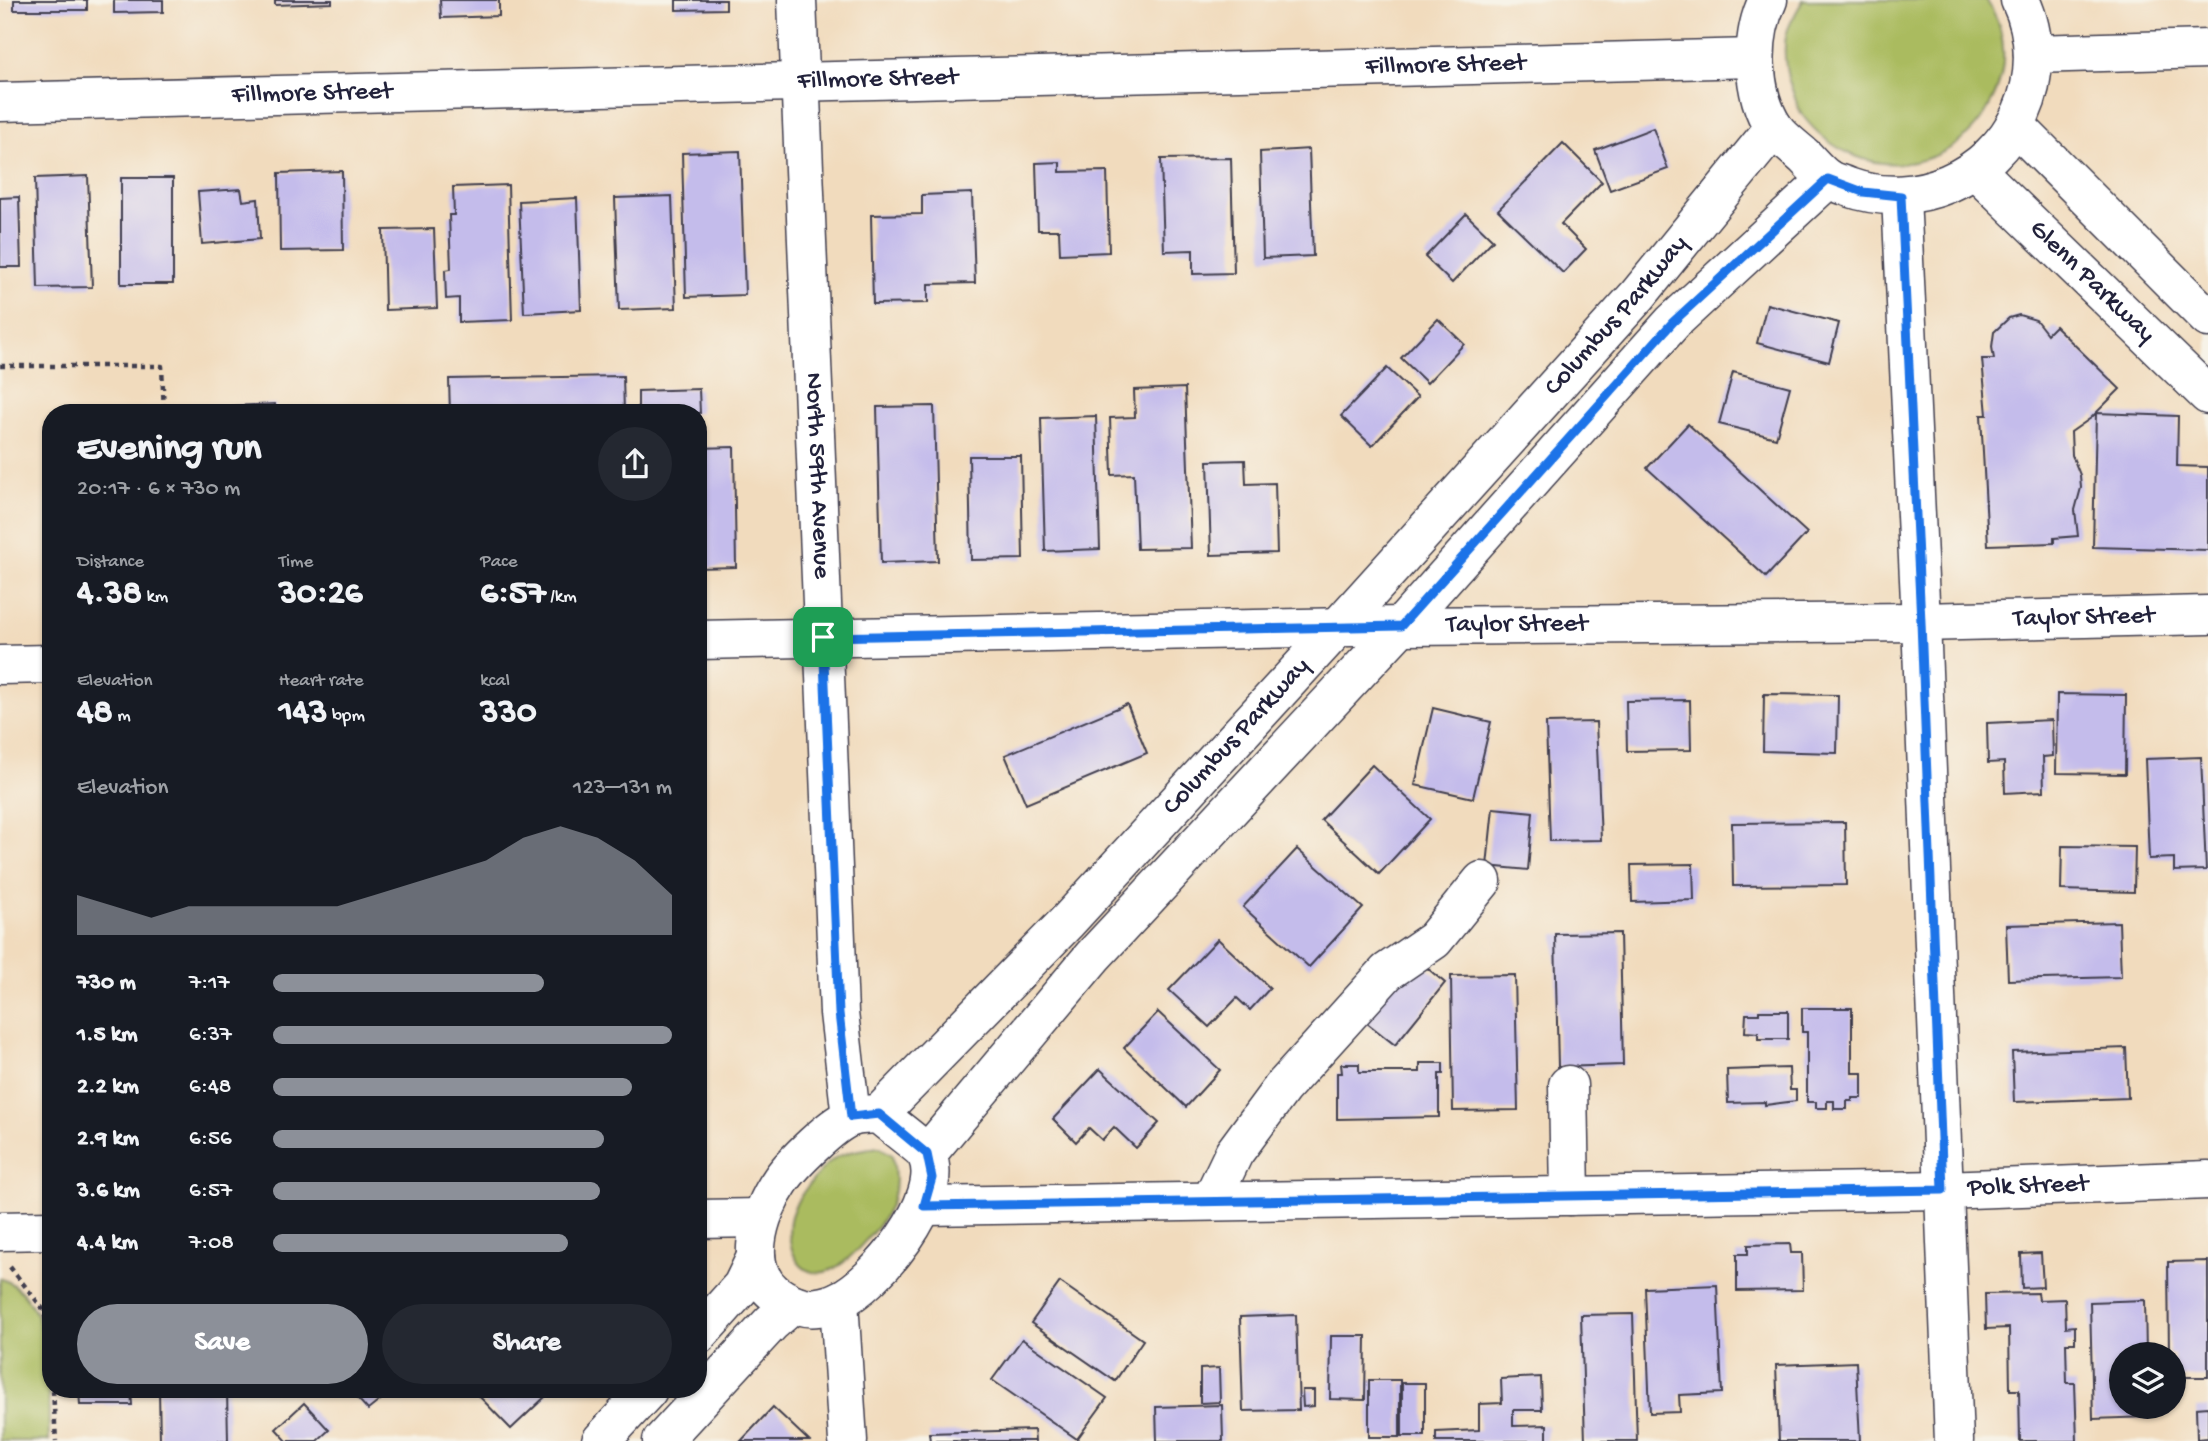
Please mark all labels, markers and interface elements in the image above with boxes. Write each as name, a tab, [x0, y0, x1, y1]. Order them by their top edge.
street label: Fillmore Street	[1364, 48, 1529, 83]
street label: Fillmore Street	[796, 62, 961, 98]
street label: Fillmore Street	[230, 77, 395, 112]
street label: Glenn Parkway	[2022, 214, 2161, 350]
street label: Columbus Parkway	[1539, 230, 1695, 403]
street label: North 59th Avenue	[797, 372, 836, 580]
button: share	[598, 427, 672, 501]
text: Evening run	[77, 428, 261, 472]
text: 20:17 · 6 × 730 m	[77, 476, 240, 503]
text: Distance	[77, 551, 144, 574]
text: Time	[279, 551, 313, 574]
text: Pace	[480, 551, 518, 574]
text: 4.38	[77, 574, 142, 615]
text: 30:26	[279, 574, 363, 615]
text: 6:57	[480, 574, 546, 615]
text: km	[142, 586, 168, 609]
text: /km	[546, 586, 577, 609]
street label: Taylor Street	[2011, 601, 2157, 635]
pin	[793, 607, 853, 667]
street label: Taylor Street	[1444, 609, 1590, 641]
icon: arrive	[804, 618, 842, 656]
street label: Columbus Parkway	[1157, 652, 1317, 822]
text: Elevation	[77, 670, 153, 693]
text: Heart rate	[279, 670, 364, 693]
text: kcal	[480, 670, 510, 693]
text: 48	[77, 693, 113, 734]
text: 143	[279, 693, 328, 734]
text: 330	[480, 693, 537, 734]
text: m	[113, 705, 131, 728]
text: bpm	[328, 705, 365, 728]
text: Elevation	[77, 775, 168, 802]
text: 123–131 m	[573, 775, 672, 802]
text: 730 m	[77, 970, 136, 997]
text: 7:17	[189, 970, 229, 997]
text: 1.5 km	[77, 1022, 138, 1049]
text: 6:37	[189, 1022, 232, 1049]
text: 2.2 km	[77, 1074, 139, 1101]
text: 6:48	[189, 1074, 231, 1101]
text: 2.9 km	[77, 1126, 139, 1153]
text: 6:56	[189, 1126, 232, 1153]
street label: Polk Street	[1966, 1169, 2091, 1205]
text: 3.6 km	[77, 1178, 140, 1205]
text: 6:57	[189, 1178, 232, 1205]
text: 4.4 km	[77, 1230, 138, 1257]
text: 7:08	[189, 1230, 234, 1257]
button: Save	[77, 1304, 368, 1384]
button: Share	[382, 1304, 672, 1384]
map controls	[2109, 1342, 2186, 1419]
button: layers	[2109, 1342, 2186, 1419]

